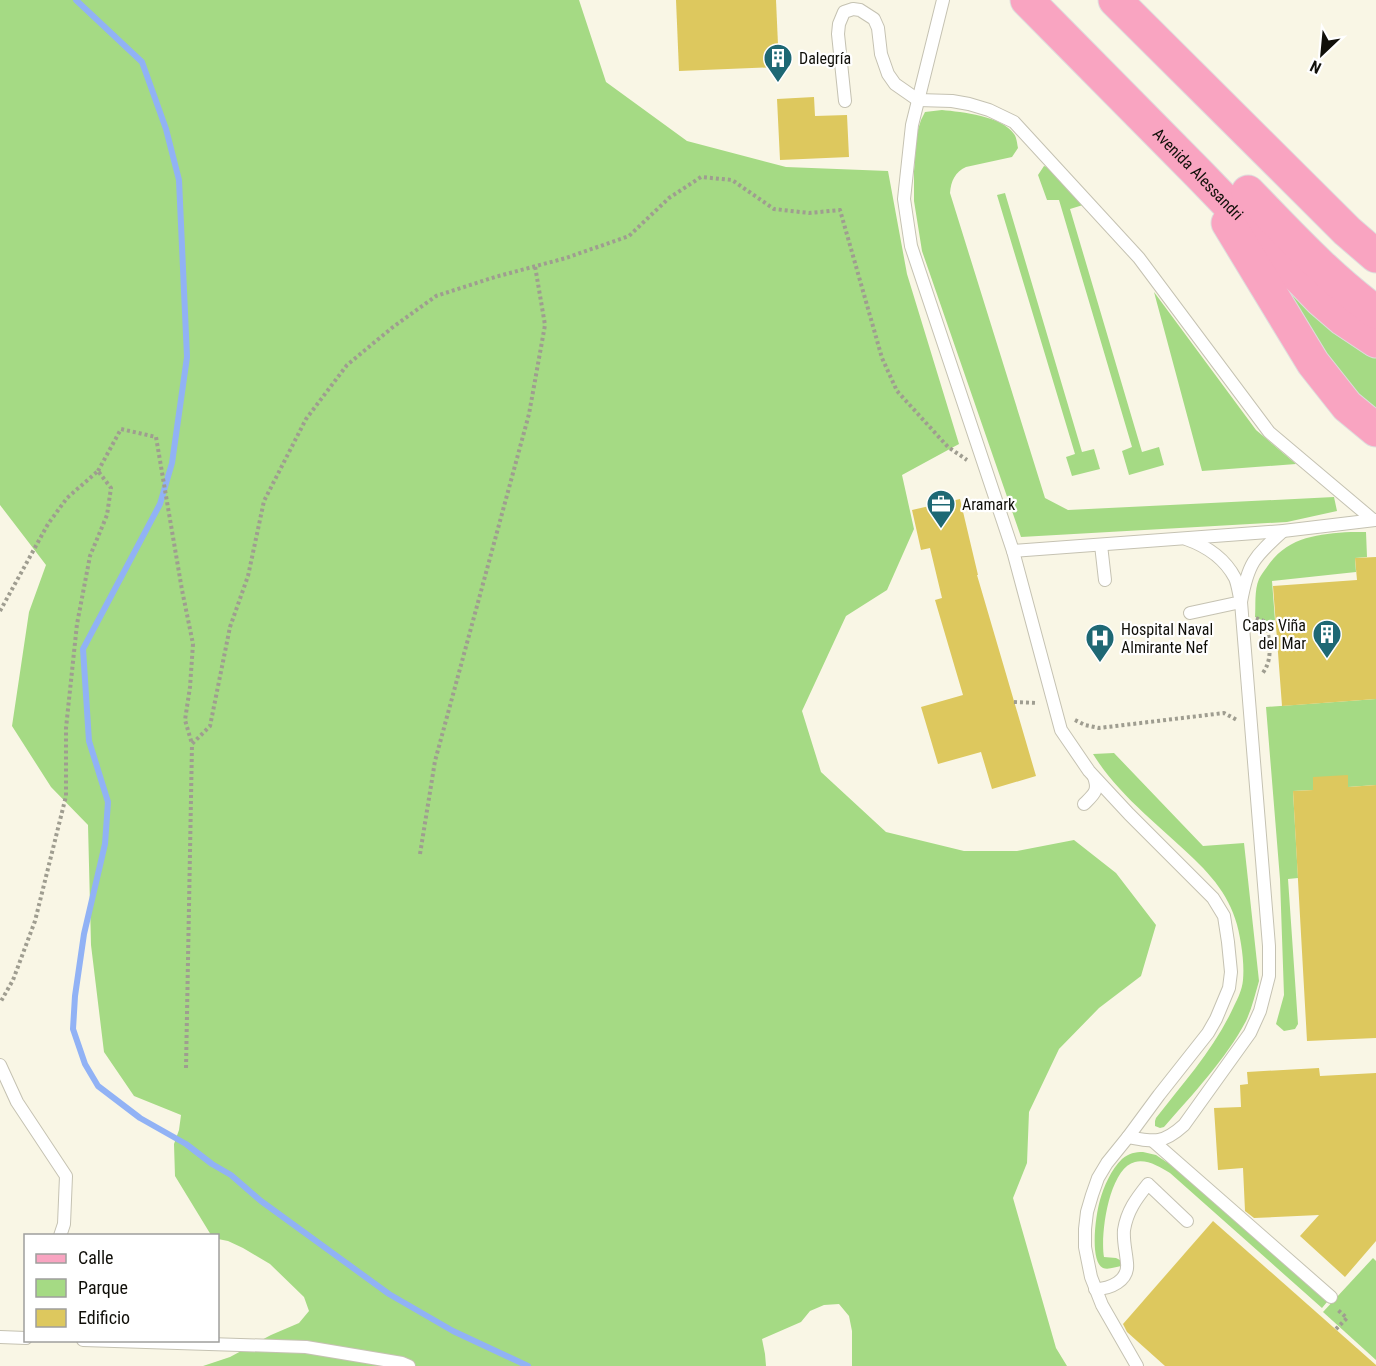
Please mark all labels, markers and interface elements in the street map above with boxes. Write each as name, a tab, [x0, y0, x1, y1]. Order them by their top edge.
north arrow	[1292, 24, 1352, 84]
building icon: Dalegría	[762, 42, 794, 84]
place label: Dalegría	[799, 49, 851, 68]
text: N	[1307, 56, 1324, 78]
street label: Avenida Alessandri	[1149, 124, 1247, 223]
office icon: Aramark	[925, 488, 957, 530]
place label: Aramark	[962, 495, 1016, 514]
place label: Caps Viña del Mar	[1242, 616, 1306, 653]
building icon: Caps Viña del Mar	[1311, 618, 1343, 660]
place label: Hospital Naval Almirante Nef	[1121, 620, 1213, 657]
hospital icon: Hospital Naval Almirante Nef	[1084, 622, 1116, 664]
legend	[24, 1234, 219, 1342]
text: Calle	[78, 1247, 114, 1268]
text: Parque	[78, 1277, 128, 1298]
text: Edificio	[78, 1307, 130, 1328]

